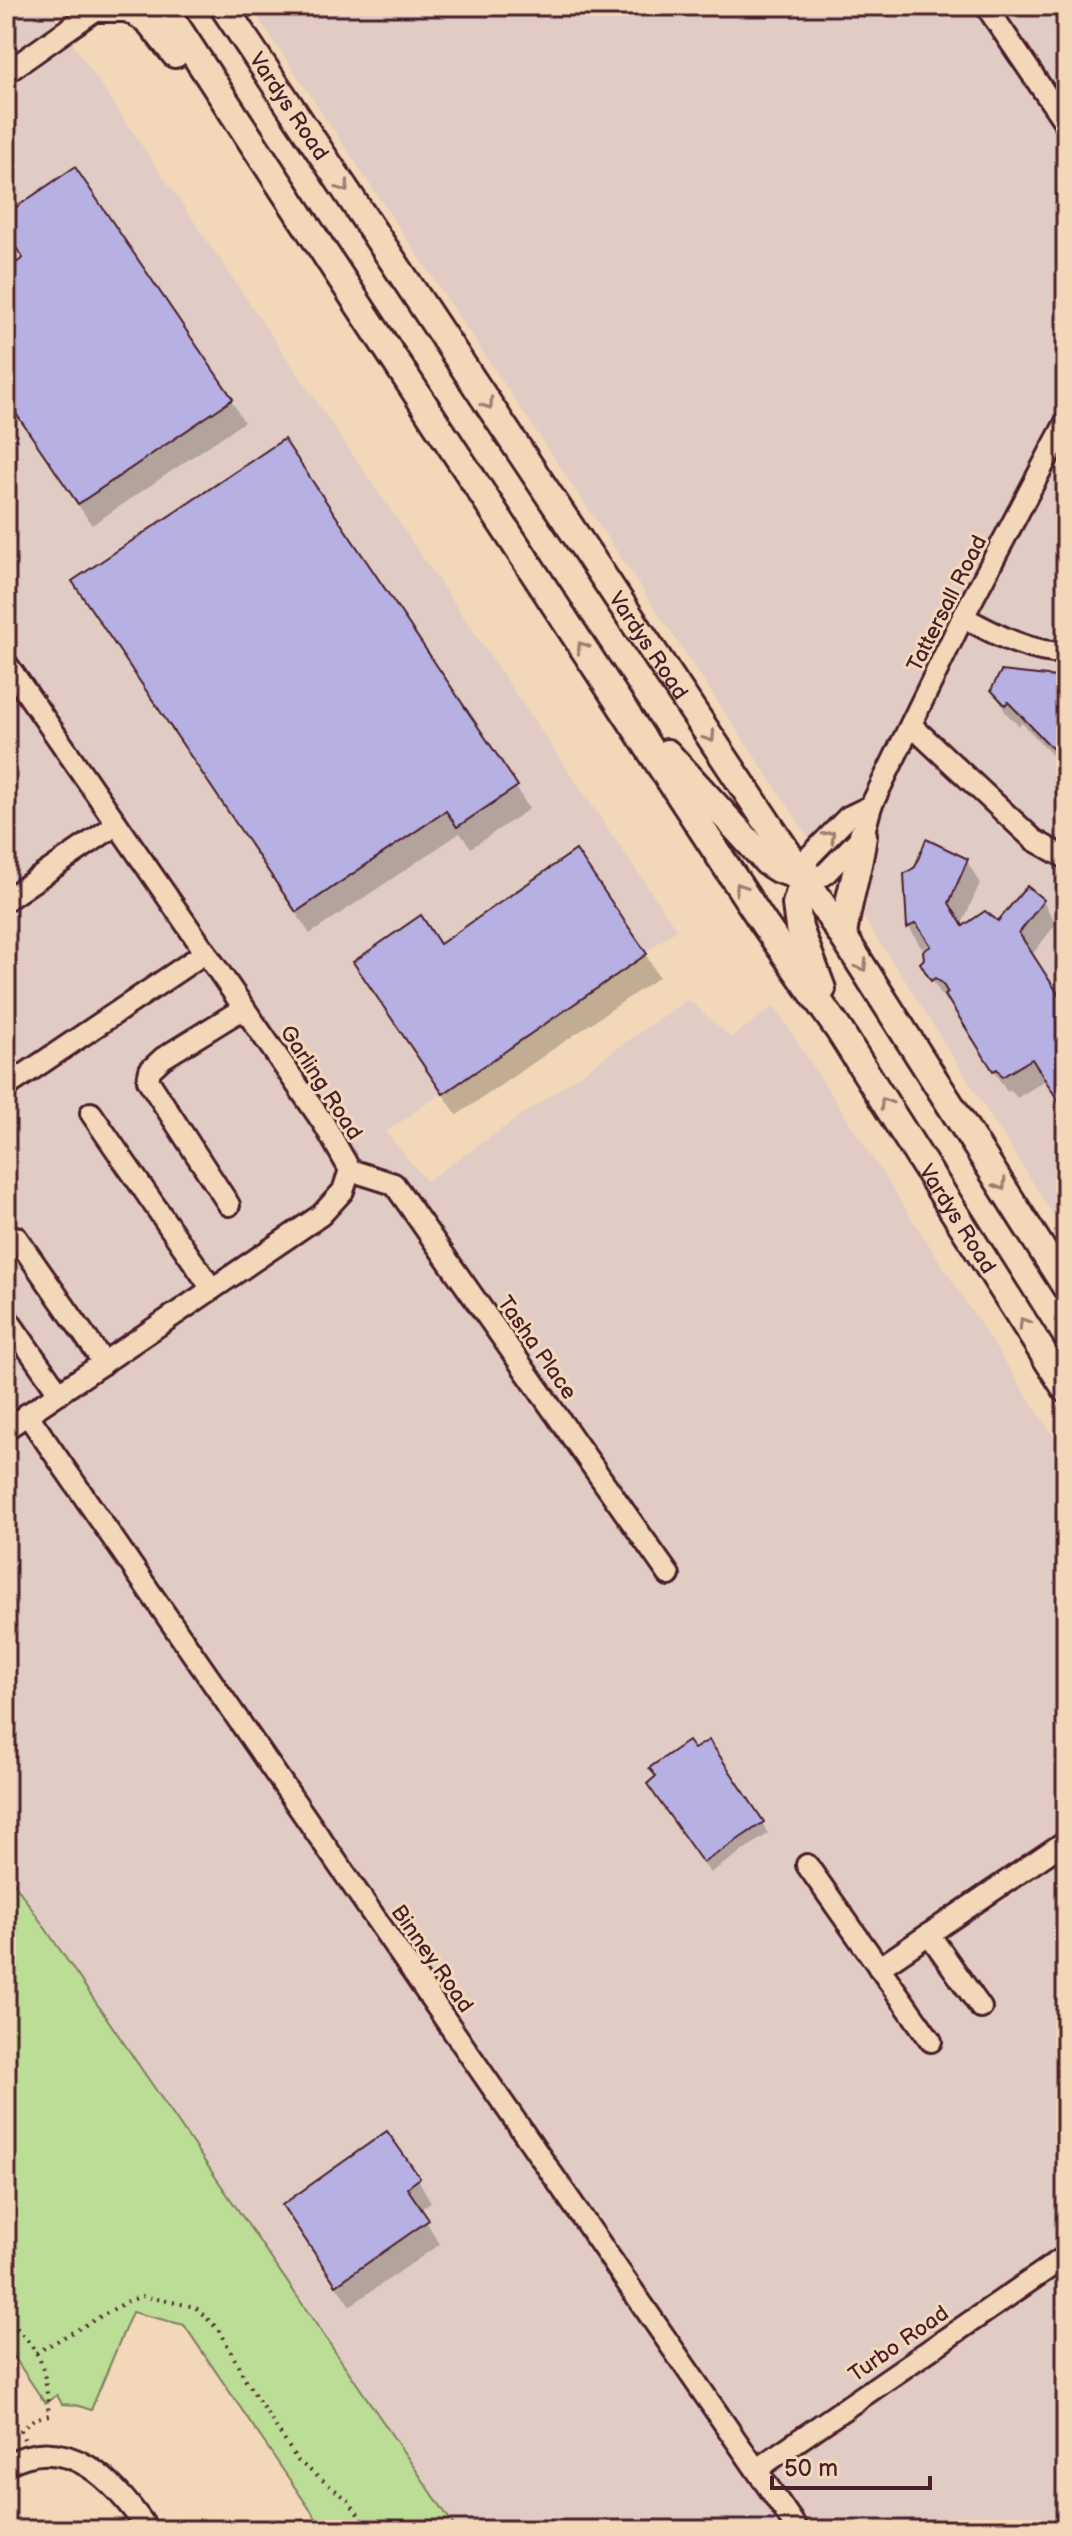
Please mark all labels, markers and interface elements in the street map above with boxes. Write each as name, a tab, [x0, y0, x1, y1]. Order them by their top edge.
street label: Vardys Road	[243, 47, 334, 166]
one-way arrow	[334, 179, 349, 193]
one-way arrow	[478, 395, 493, 410]
street label: Tattersall Road	[901, 531, 993, 676]
street label: Vardys Road	[602, 587, 693, 705]
one-way arrow	[577, 641, 592, 655]
one-way arrow	[700, 728, 715, 743]
one-way arrow	[821, 831, 835, 845]
one-way arrow	[735, 882, 750, 896]
one-way arrow	[853, 957, 868, 972]
street label: Garling Road	[274, 1020, 368, 1145]
one-way arrow	[879, 1097, 894, 1112]
street label: Vardys Road	[912, 1159, 1001, 1279]
one-way arrow	[992, 1177, 1007, 1191]
street label: Tasha Place	[491, 1291, 582, 1405]
one-way arrow	[1019, 1317, 1034, 1332]
street label: Binney Road	[385, 1900, 479, 2018]
street label: Turbo Road	[844, 2300, 954, 2388]
scale bar	[772, 2440, 930, 2490]
text: 50 m	[784, 2454, 838, 2483]

